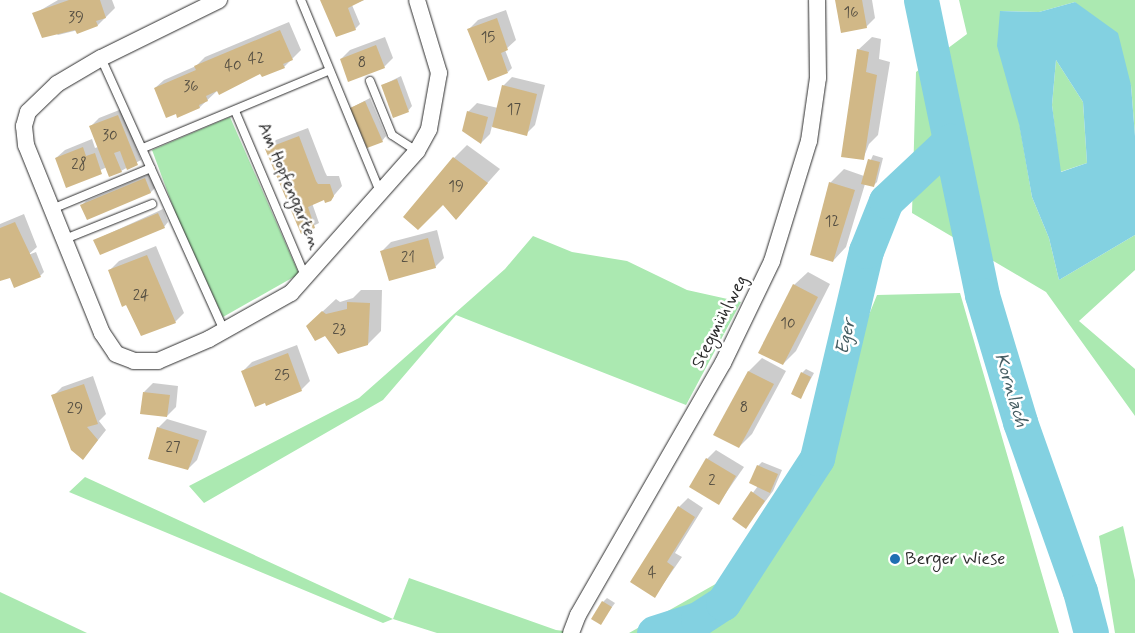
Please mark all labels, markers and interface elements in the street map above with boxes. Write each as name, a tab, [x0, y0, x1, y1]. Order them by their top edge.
house number: 16	[844, 5, 858, 23]
house number: 39	[68, 10, 84, 28]
house number: 15	[481, 30, 495, 48]
house number: 42	[248, 51, 264, 69]
house number: 8	[358, 55, 366, 73]
house number: 40	[224, 58, 242, 76]
house number: 36	[183, 79, 199, 97]
house number: 17	[507, 102, 521, 120]
street label: Am Hopfengarten	[252, 118, 326, 254]
house number: 30	[102, 128, 118, 146]
house number: 28	[71, 157, 87, 175]
house number: 19	[448, 179, 464, 197]
house number: 12	[825, 214, 839, 232]
house number: 21	[401, 250, 415, 268]
street label: Stegmühlweg	[687, 272, 753, 372]
house number: 24	[133, 288, 149, 306]
house number: 10	[780, 316, 796, 334]
water label: Eger	[831, 317, 861, 357]
house number: 23	[332, 322, 346, 340]
water label: Kornlach	[989, 350, 1033, 430]
house number: 25	[274, 368, 290, 386]
house number: 8	[740, 400, 748, 418]
house number: 29	[67, 401, 83, 419]
house number: 27	[166, 440, 180, 458]
house number: 2	[708, 473, 716, 491]
place label: Berger Wiese	[905, 548, 1007, 570]
marker: Berger Wiese	[889, 553, 901, 565]
house number: 4	[648, 565, 656, 583]

